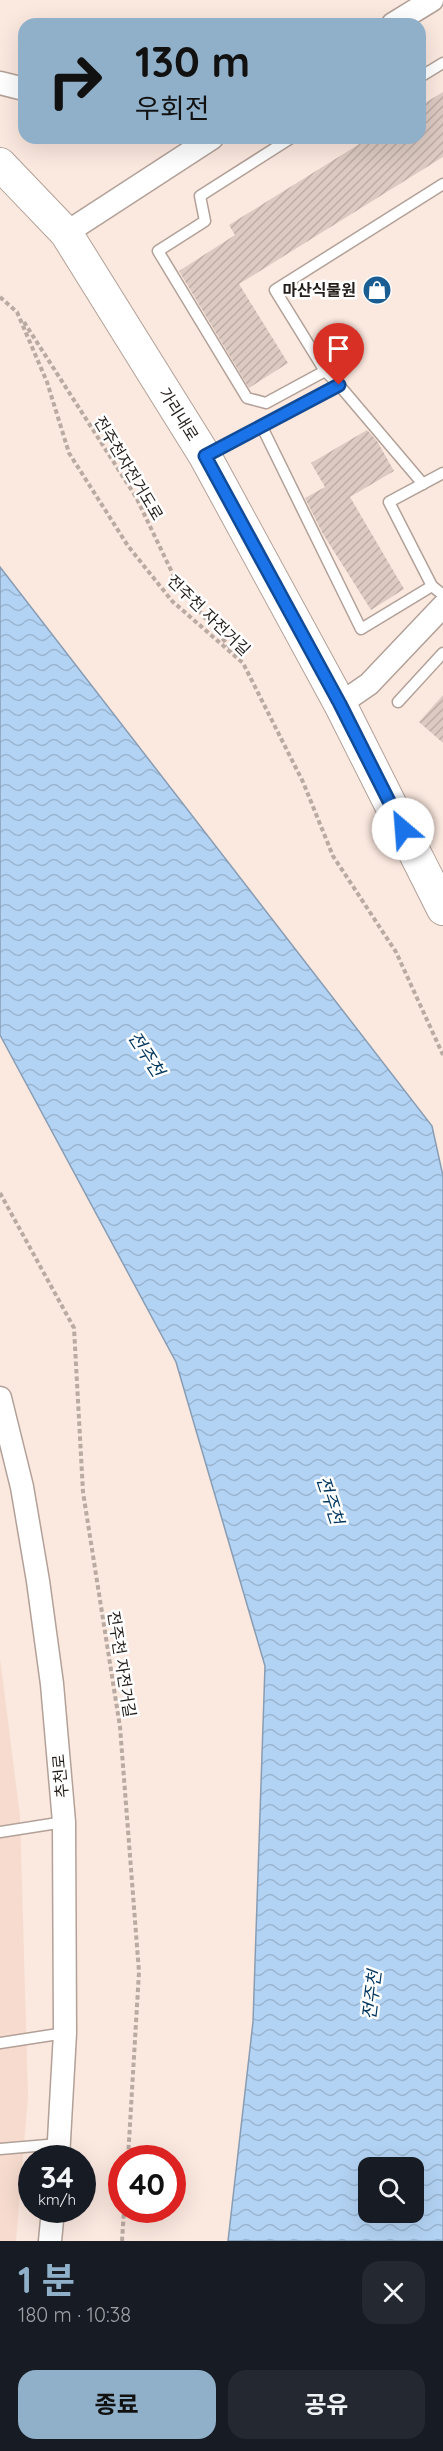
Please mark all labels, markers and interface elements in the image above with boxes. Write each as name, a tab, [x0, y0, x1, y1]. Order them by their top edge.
text: 130 m	[135, 35, 250, 88]
icon: right	[36, 42, 114, 120]
text: 우회전	[135, 91, 210, 125]
shop icon: 마산식물원	[361, 274, 393, 306]
place label: 마산식물원	[282, 280, 356, 300]
pin	[313, 323, 364, 385]
icon: arrive	[322, 332, 355, 365]
street label: 가리내로	[155, 384, 203, 444]
street label: 전주천자전거도로	[90, 412, 168, 524]
street label: 전주천 자전거길	[163, 570, 255, 660]
position arrow	[371, 797, 435, 861]
water label: 전주천	[123, 1027, 171, 1083]
water label: 전주천	[312, 1473, 350, 1529]
street label: 전주천 자전거길	[104, 1609, 140, 1719]
street label: 추천로	[48, 1753, 72, 1799]
water label: 전주천	[357, 1966, 386, 2021]
speed limit sign: 40	[108, 2145, 186, 2223]
map controls	[358, 2157, 424, 2223]
button: search	[358, 2157, 424, 2223]
text: 34	[40, 2158, 74, 2196]
text: km/h	[38, 2190, 76, 2209]
text: 1 분	[18, 2257, 75, 2302]
button: close	[362, 2261, 425, 2324]
text: 180 m · 10:38	[18, 2302, 131, 2327]
button: 종료	[18, 2370, 216, 2439]
button: 공유	[228, 2370, 425, 2439]

